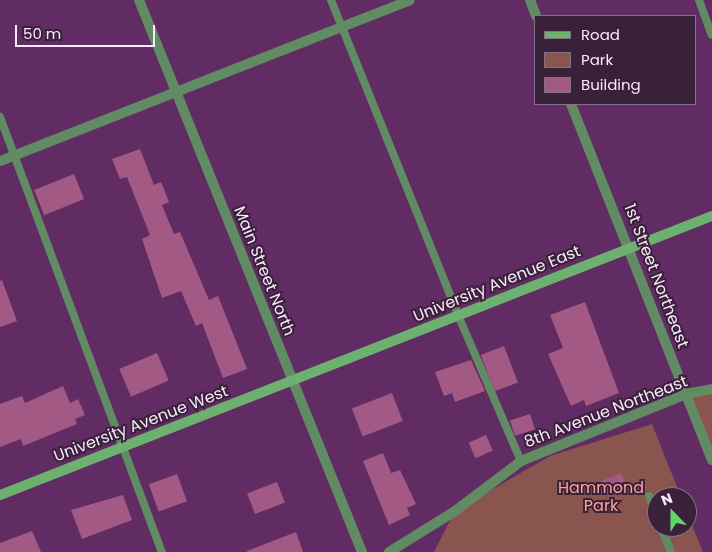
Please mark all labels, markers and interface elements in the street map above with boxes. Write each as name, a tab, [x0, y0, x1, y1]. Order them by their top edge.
scale bar	[18, 15, 158, 47]
legend	[534, 15, 697, 105]
text: 50 m	[23, 23, 61, 44]
text: Road	[581, 24, 620, 45]
text: Park	[581, 49, 613, 70]
text: Building	[581, 74, 641, 95]
street label: 1st Street Northeast	[620, 201, 692, 351]
street label: Main Street North	[229, 204, 299, 338]
street label: University Avenue East	[411, 242, 583, 326]
street label: 8th Avenue Northeast	[522, 372, 690, 452]
street label: University Avenue West	[51, 382, 231, 466]
park label: Hammond Park	[558, 478, 644, 516]
north arrow	[647, 487, 697, 537]
text: N	[658, 488, 675, 510]

